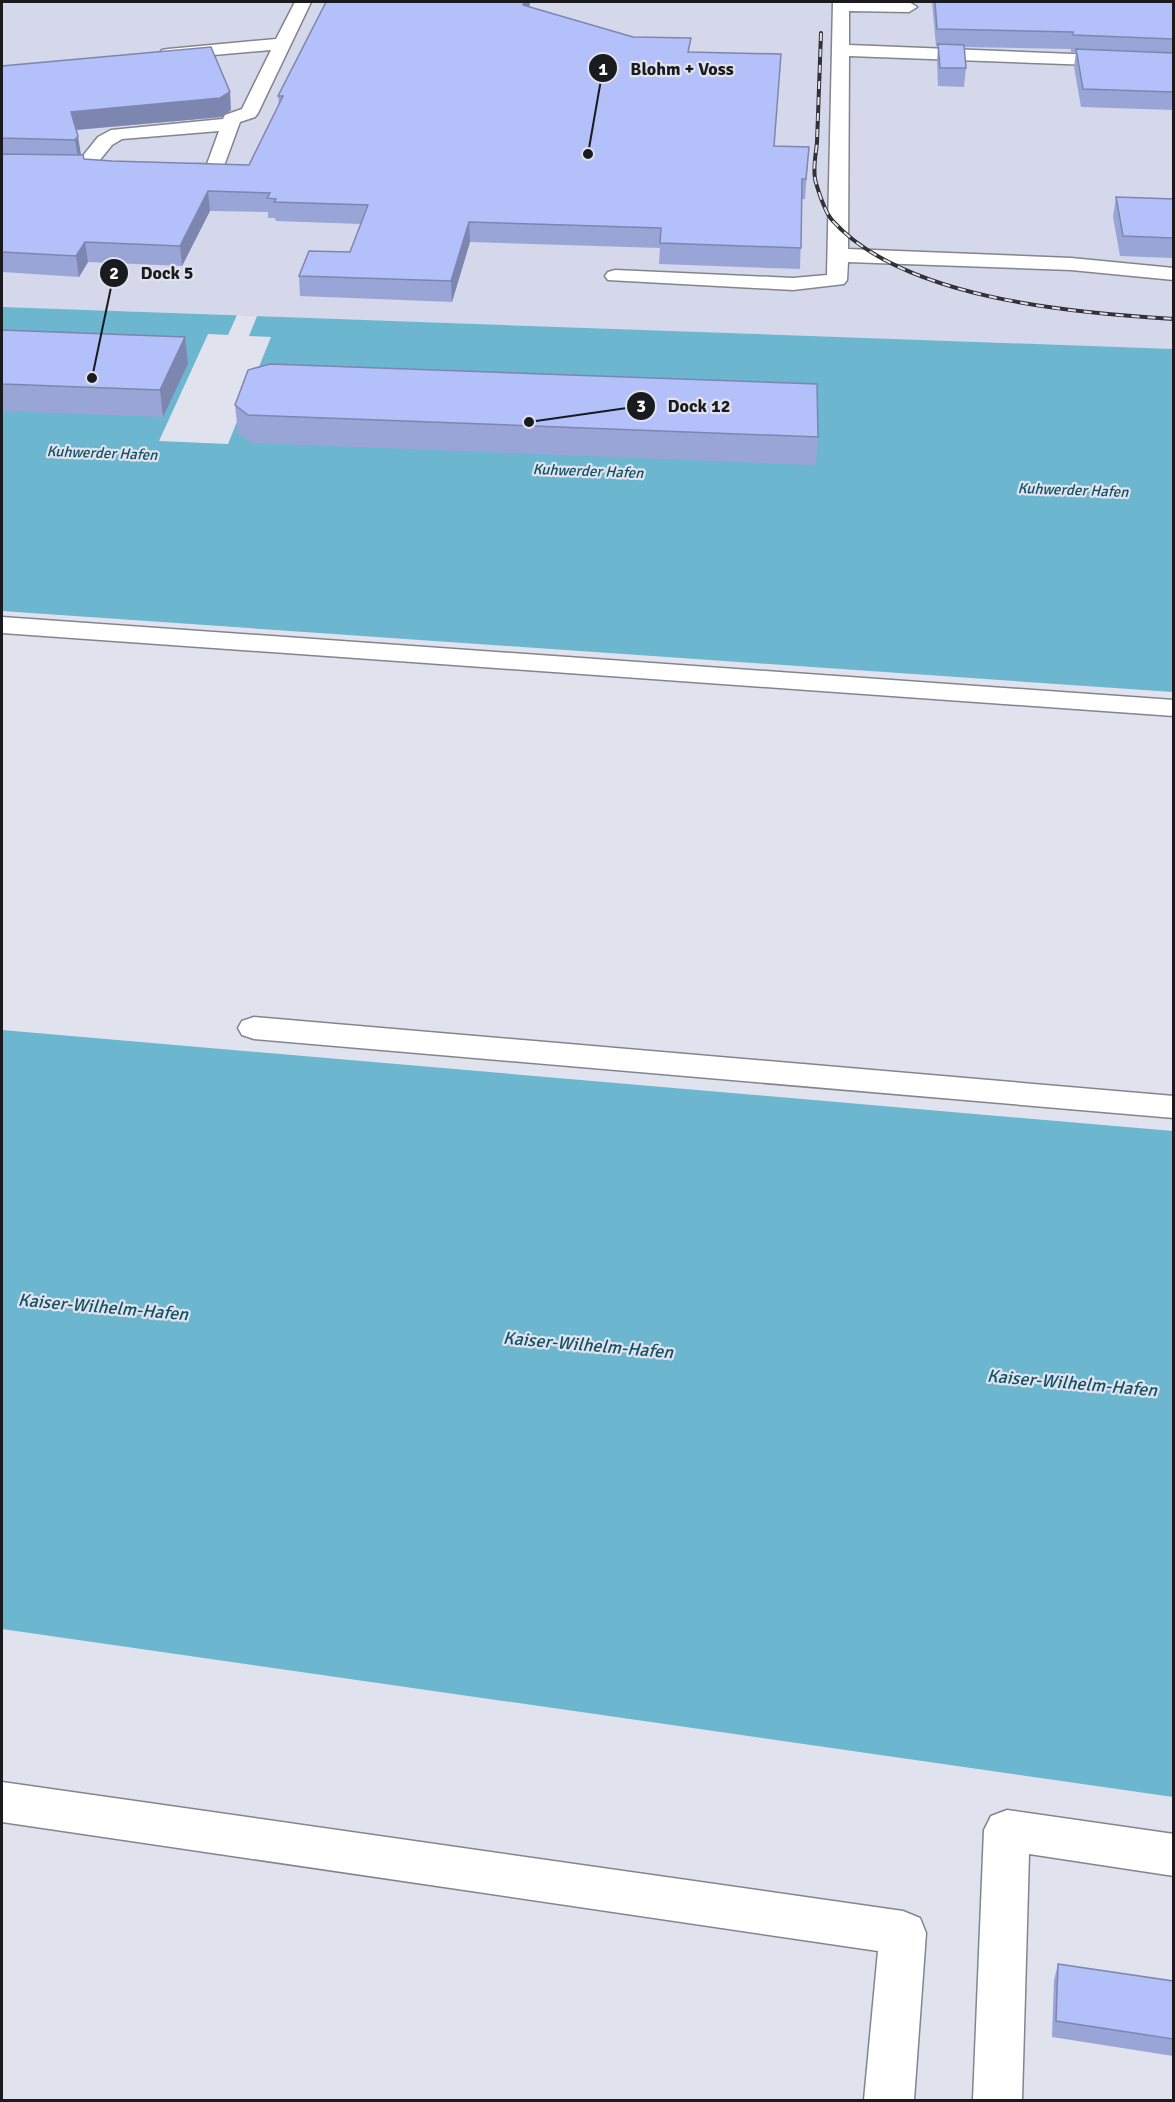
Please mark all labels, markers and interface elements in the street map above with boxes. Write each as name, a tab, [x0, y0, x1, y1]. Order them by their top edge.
callout: Blohm + Voss	[588, 50, 745, 86]
text: 1	[598, 58, 608, 80]
text: Blohm + Voss	[630, 58, 734, 80]
callout: Dock 5	[99, 255, 206, 291]
text: 2	[109, 262, 119, 284]
text: Dock 5	[140, 262, 194, 284]
callout: Dock 12	[626, 388, 743, 424]
text: 3	[636, 395, 646, 417]
text: Dock 12	[668, 395, 730, 417]
water label: Kuhwerder Hafen	[46, 442, 159, 464]
water label: Kuhwerder Hafen	[532, 460, 645, 482]
water label: Kuhwerder Hafen	[1017, 479, 1130, 501]
water label: Kaiser-Wilhelm-Hafen	[17, 1289, 190, 1326]
water label: Kaiser-Wilhelm-Hafen	[502, 1327, 675, 1364]
water label: Kaiser-Wilhelm-Hafen	[986, 1365, 1159, 1402]

